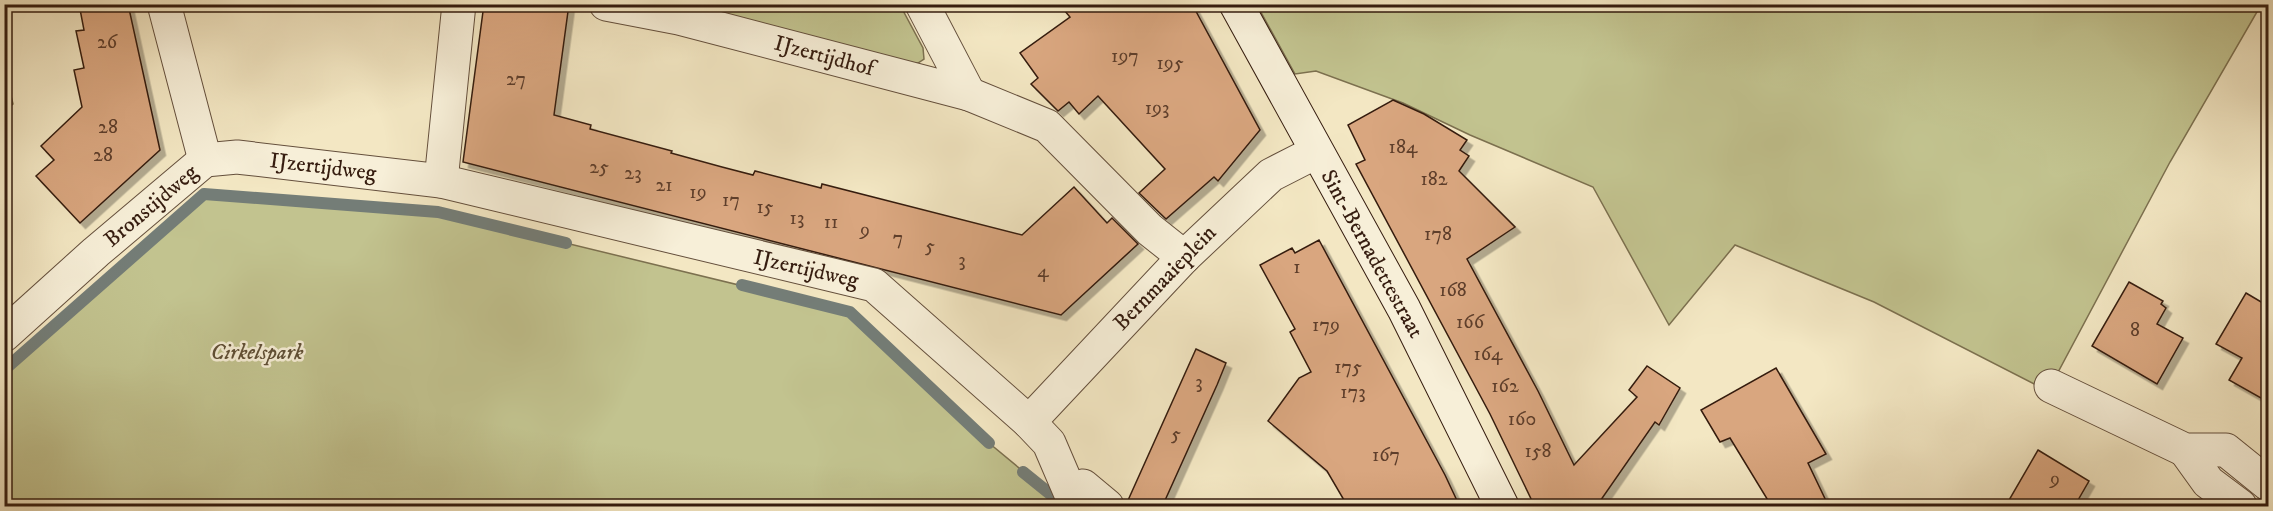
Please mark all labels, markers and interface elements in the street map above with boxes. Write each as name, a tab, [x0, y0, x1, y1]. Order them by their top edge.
house number: 26	[97, 30, 118, 55]
street label: IJzertijdhof	[771, 30, 881, 83]
house number: 197	[1111, 44, 1139, 69]
house number: 195	[1156, 51, 1184, 76]
house number: 27	[506, 67, 526, 92]
house number: 193	[1145, 96, 1169, 121]
house number: 28	[98, 115, 118, 140]
house number: 184	[1389, 135, 1418, 160]
house number: 28	[93, 143, 113, 168]
street label: IJzertijdweg	[268, 147, 378, 187]
house number: 25	[589, 155, 609, 180]
street label: Bronstijdweg	[99, 159, 204, 253]
house number: 23	[624, 161, 642, 186]
street label: Sint-Bernadettestraat	[1315, 165, 1429, 343]
house number: 182	[1420, 167, 1448, 192]
house number: 21	[655, 173, 673, 198]
house number: 19	[689, 180, 707, 205]
house number: 17	[722, 188, 740, 213]
house number: 15	[756, 195, 774, 220]
house number: 13	[790, 206, 804, 231]
house number: 11	[824, 210, 838, 235]
house number: 9	[859, 218, 870, 243]
street label: Bernmaaieplein	[1108, 219, 1222, 336]
house number: 178	[1424, 222, 1452, 247]
house number: 7	[893, 226, 903, 251]
house number: 5	[925, 234, 935, 259]
street label: IJzertijdweg	[751, 244, 861, 294]
house number: 3	[958, 248, 966, 273]
house number: 1	[1293, 255, 1301, 280]
house number: 4	[1037, 259, 1049, 284]
house number: 168	[1439, 278, 1467, 303]
house number: 166	[1456, 310, 1485, 335]
house number: 179	[1312, 313, 1340, 338]
house number: 8	[2130, 318, 2140, 343]
park label: Cirkelspark	[211, 339, 304, 366]
house number: 164	[1473, 342, 1503, 367]
house number: 175	[1334, 355, 1362, 380]
house number: 3	[1195, 370, 1203, 395]
house number: 162	[1491, 374, 1519, 399]
house number: 173	[1340, 380, 1366, 405]
house number: 160	[1508, 407, 1536, 432]
house number: 5	[1171, 422, 1181, 447]
house number: 158	[1524, 439, 1552, 464]
house number: 167	[1372, 443, 1400, 468]
house number: 9	[2049, 467, 2060, 492]

